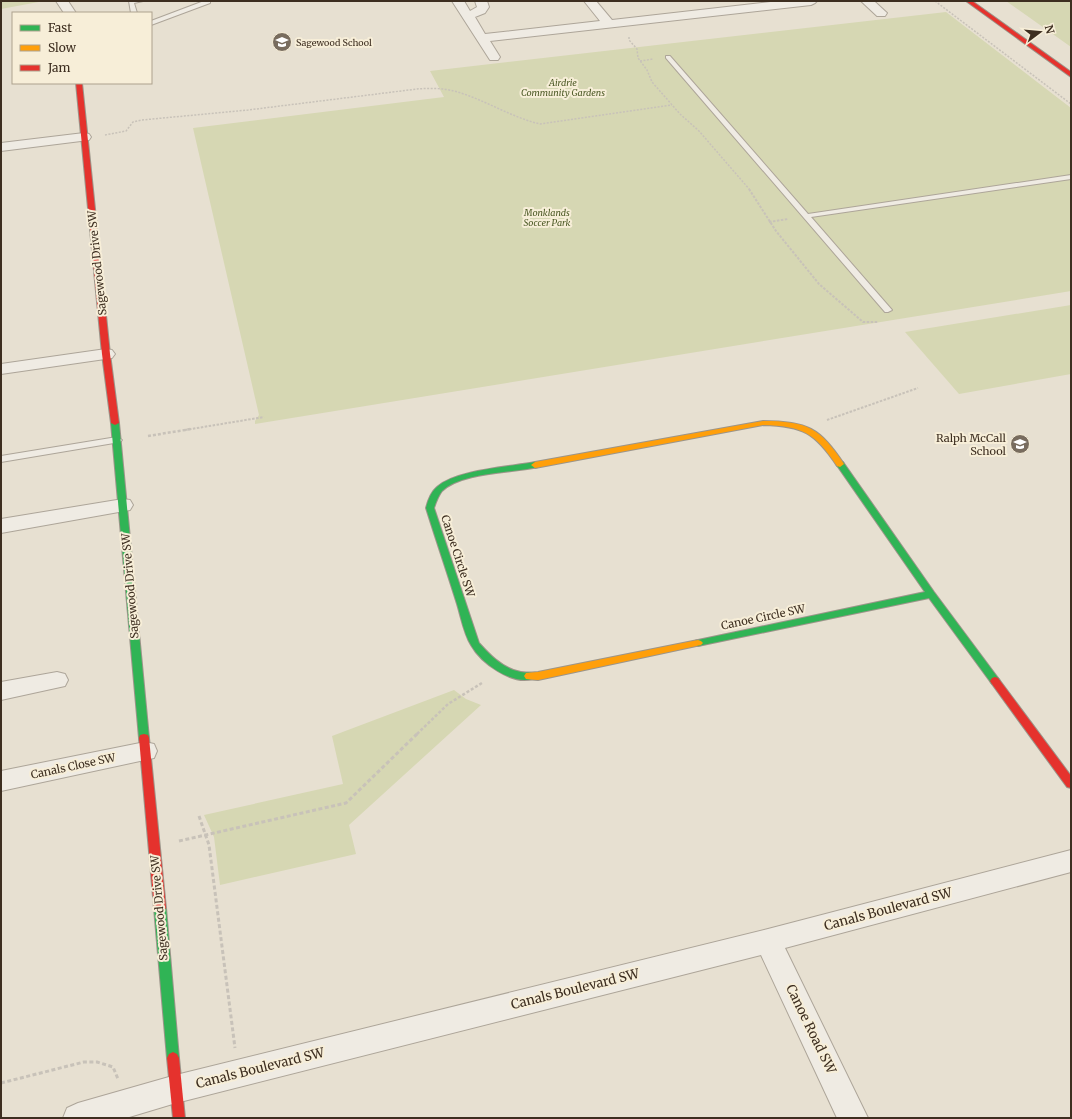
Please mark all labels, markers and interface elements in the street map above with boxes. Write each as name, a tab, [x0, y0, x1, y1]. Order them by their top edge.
legend	[12, 12, 152, 84]
north arrow	[1020, 12, 1060, 52]
text: Fast	[48, 20, 72, 35]
text: N	[1042, 23, 1058, 36]
school or university icon: Sagewood School	[271, 31, 293, 53]
place label: Sagewood School	[296, 37, 372, 48]
text: Slow	[48, 40, 77, 55]
text: Jam	[47, 60, 71, 75]
park label: Airdrie Community Gardens	[521, 77, 605, 98]
park label: Monklands Soccer Park	[523, 207, 571, 228]
street label: Sagewood Drive SW	[84, 209, 109, 316]
place label: Ralph McCall School	[936, 431, 1007, 458]
school or university icon: Ralph McCall School	[1009, 433, 1031, 455]
street label: Canoe Circle SW	[438, 513, 478, 600]
street label: Sagewood Drive SW	[118, 532, 142, 639]
street label: Canoe Circle SW	[720, 601, 807, 633]
street label: Canals Close SW	[29, 750, 118, 782]
street label: Sagewood Drive SW	[147, 854, 171, 961]
street label: Canals Boulevard SW	[822, 883, 955, 934]
street label: Canals Boulevard SW	[509, 965, 642, 1013]
street label: Canoe Road SW	[782, 982, 840, 1077]
street label: Canals Boulevard SW	[194, 1044, 327, 1092]

